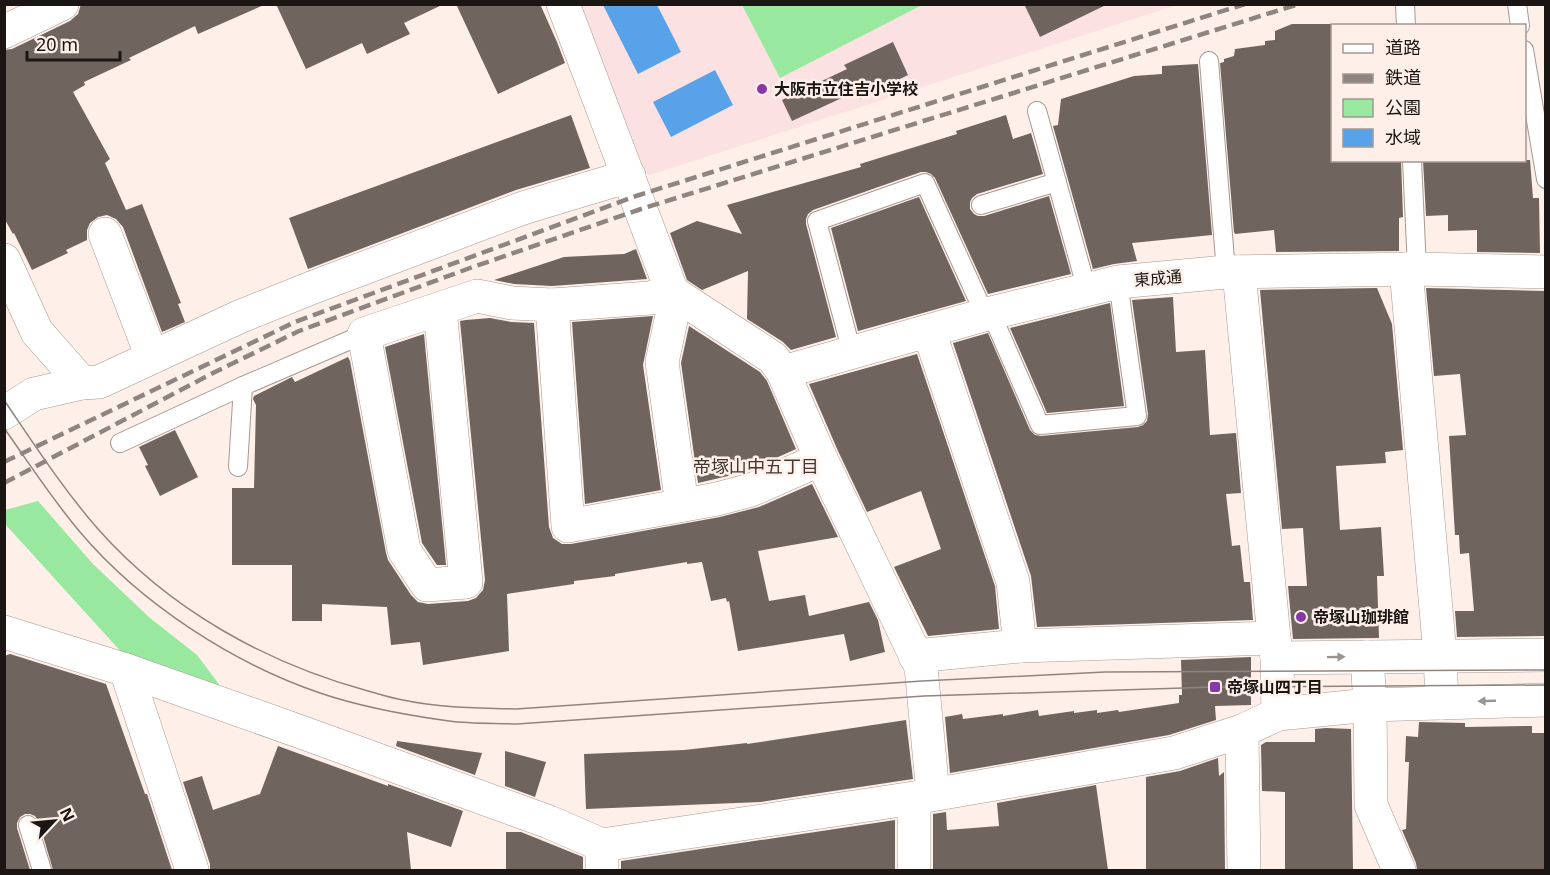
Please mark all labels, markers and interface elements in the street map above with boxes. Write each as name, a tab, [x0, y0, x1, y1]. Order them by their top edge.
scale bar	[27, 24, 120, 62]
legend	[1331, 24, 1526, 162]
text: 20 m	[36, 32, 78, 56]
text: 道路	[1385, 35, 1421, 59]
text: 鉄道	[1385, 65, 1421, 89]
place label: 大阪市立住吉小学校	[774, 78, 918, 100]
marker: 大阪市立住吉小学校	[755, 82, 769, 96]
text: 公園	[1385, 95, 1421, 119]
text: 水域	[1385, 125, 1421, 149]
street label: 東成通	[1133, 265, 1183, 291]
district label: 帝塚山中五丁目	[693, 454, 819, 478]
place label: 帝塚山珈琲館	[1313, 606, 1409, 628]
marker: 帝塚山珈琲館	[1294, 610, 1308, 624]
one-way arrow	[1326, 653, 1345, 662]
place label: 帝塚山四丁目	[1227, 676, 1323, 698]
marker: 帝塚山四丁目	[1208, 680, 1222, 694]
one-way arrow	[1478, 697, 1497, 706]
north arrow	[24, 791, 84, 851]
text: N	[55, 804, 80, 825]

